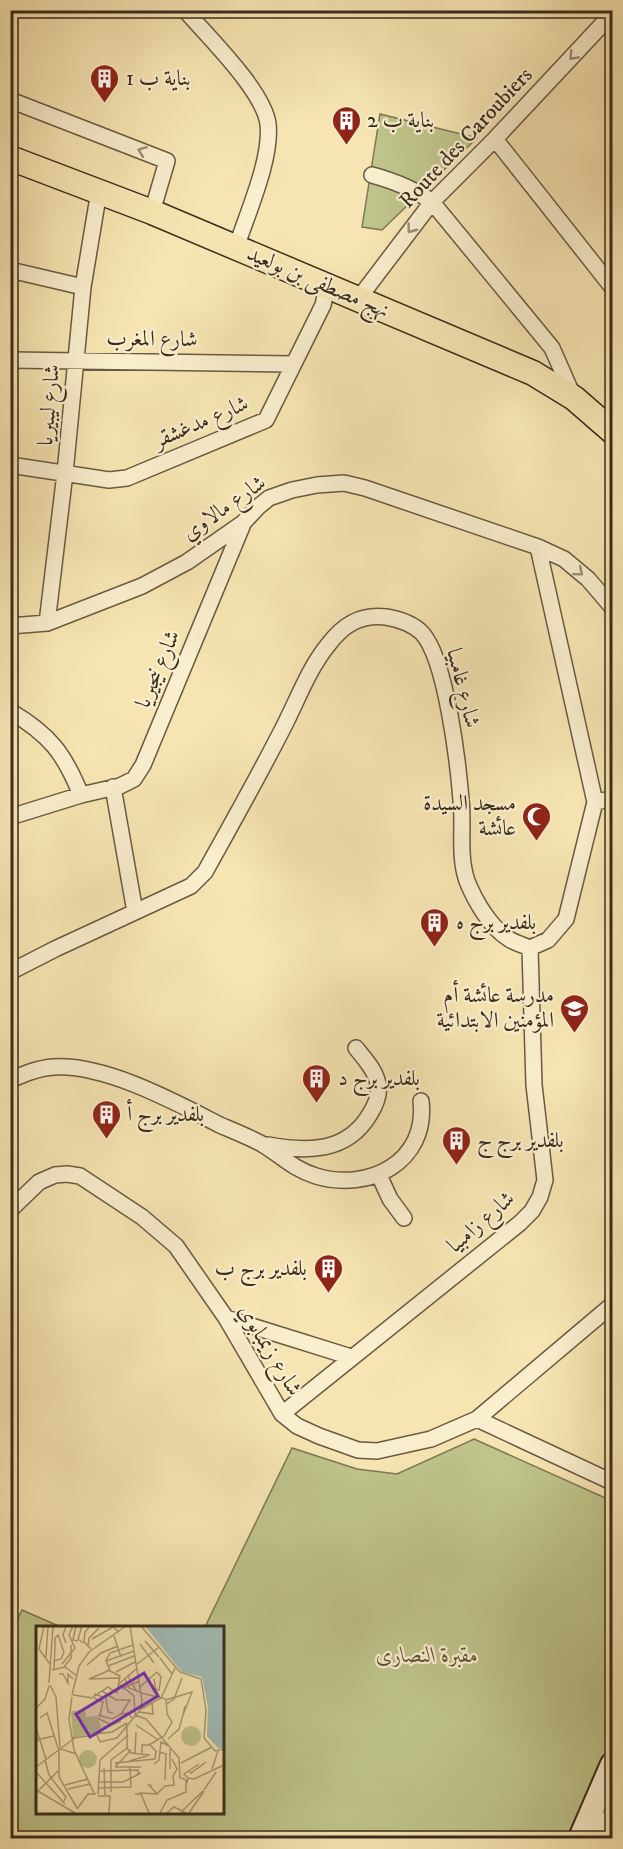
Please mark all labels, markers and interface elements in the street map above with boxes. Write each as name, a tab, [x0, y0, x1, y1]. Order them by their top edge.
one-way arrow	[569, 49, 580, 60]
building icon: بناية ب 1	[89, 62, 121, 104]
street label: Route des Caroubiers	[394, 62, 538, 214]
place label: بناية ب 1	[126, 65, 191, 92]
building icon: بناية ب 2	[330, 104, 362, 146]
place label: بناية ب 2	[367, 107, 434, 134]
one-way arrow	[137, 146, 148, 159]
one-way arrow	[407, 223, 418, 234]
street label: نهج مصطفى بن بولعيد	[241, 240, 393, 329]
street label: شارع المغرب	[106, 325, 198, 357]
street label: شارع ليبيريا	[32, 363, 70, 447]
street label: شارع مدغشقر	[148, 390, 254, 459]
street label: شارع مالاوي	[177, 469, 273, 550]
one-way arrow	[572, 564, 583, 575]
street label: شارع نيجيريا	[130, 626, 190, 713]
street label: شارع غامبيا	[436, 646, 486, 731]
place label: مسجد السيدة عائشة	[423, 790, 516, 842]
mosque icon: مسجد السيدة عائشة	[521, 800, 553, 842]
building icon: بلفدير برج ه	[419, 906, 451, 948]
place label: بلفدير برج ه	[456, 909, 536, 941]
place label: مدرسة عائشة أم المؤمنين الابتدائية	[437, 979, 554, 1034]
school or university icon: مدرسة عائشة أم المؤمنين الابتدائية	[559, 992, 591, 1034]
building icon: بلفدير برج د	[301, 1062, 333, 1104]
place label: بلفدير برج د	[338, 1065, 420, 1097]
building icon: بلفدير برج أ	[90, 1098, 122, 1140]
place label: بلفدير برج أ	[127, 1098, 204, 1133]
building icon: بلفدير برج ج	[440, 1124, 472, 1166]
place label: بلفدير برج ج	[477, 1127, 564, 1159]
street label: شارع زامبيا	[442, 1185, 523, 1262]
building icon: بلفدير برج ب	[312, 1252, 344, 1294]
place label: بلفدير برج ب	[215, 1255, 307, 1287]
street label: شارع زيمبابوي	[229, 1299, 308, 1403]
inset map	[36, 1626, 224, 1813]
park label: مقبرة النصارى	[376, 1642, 478, 1669]

